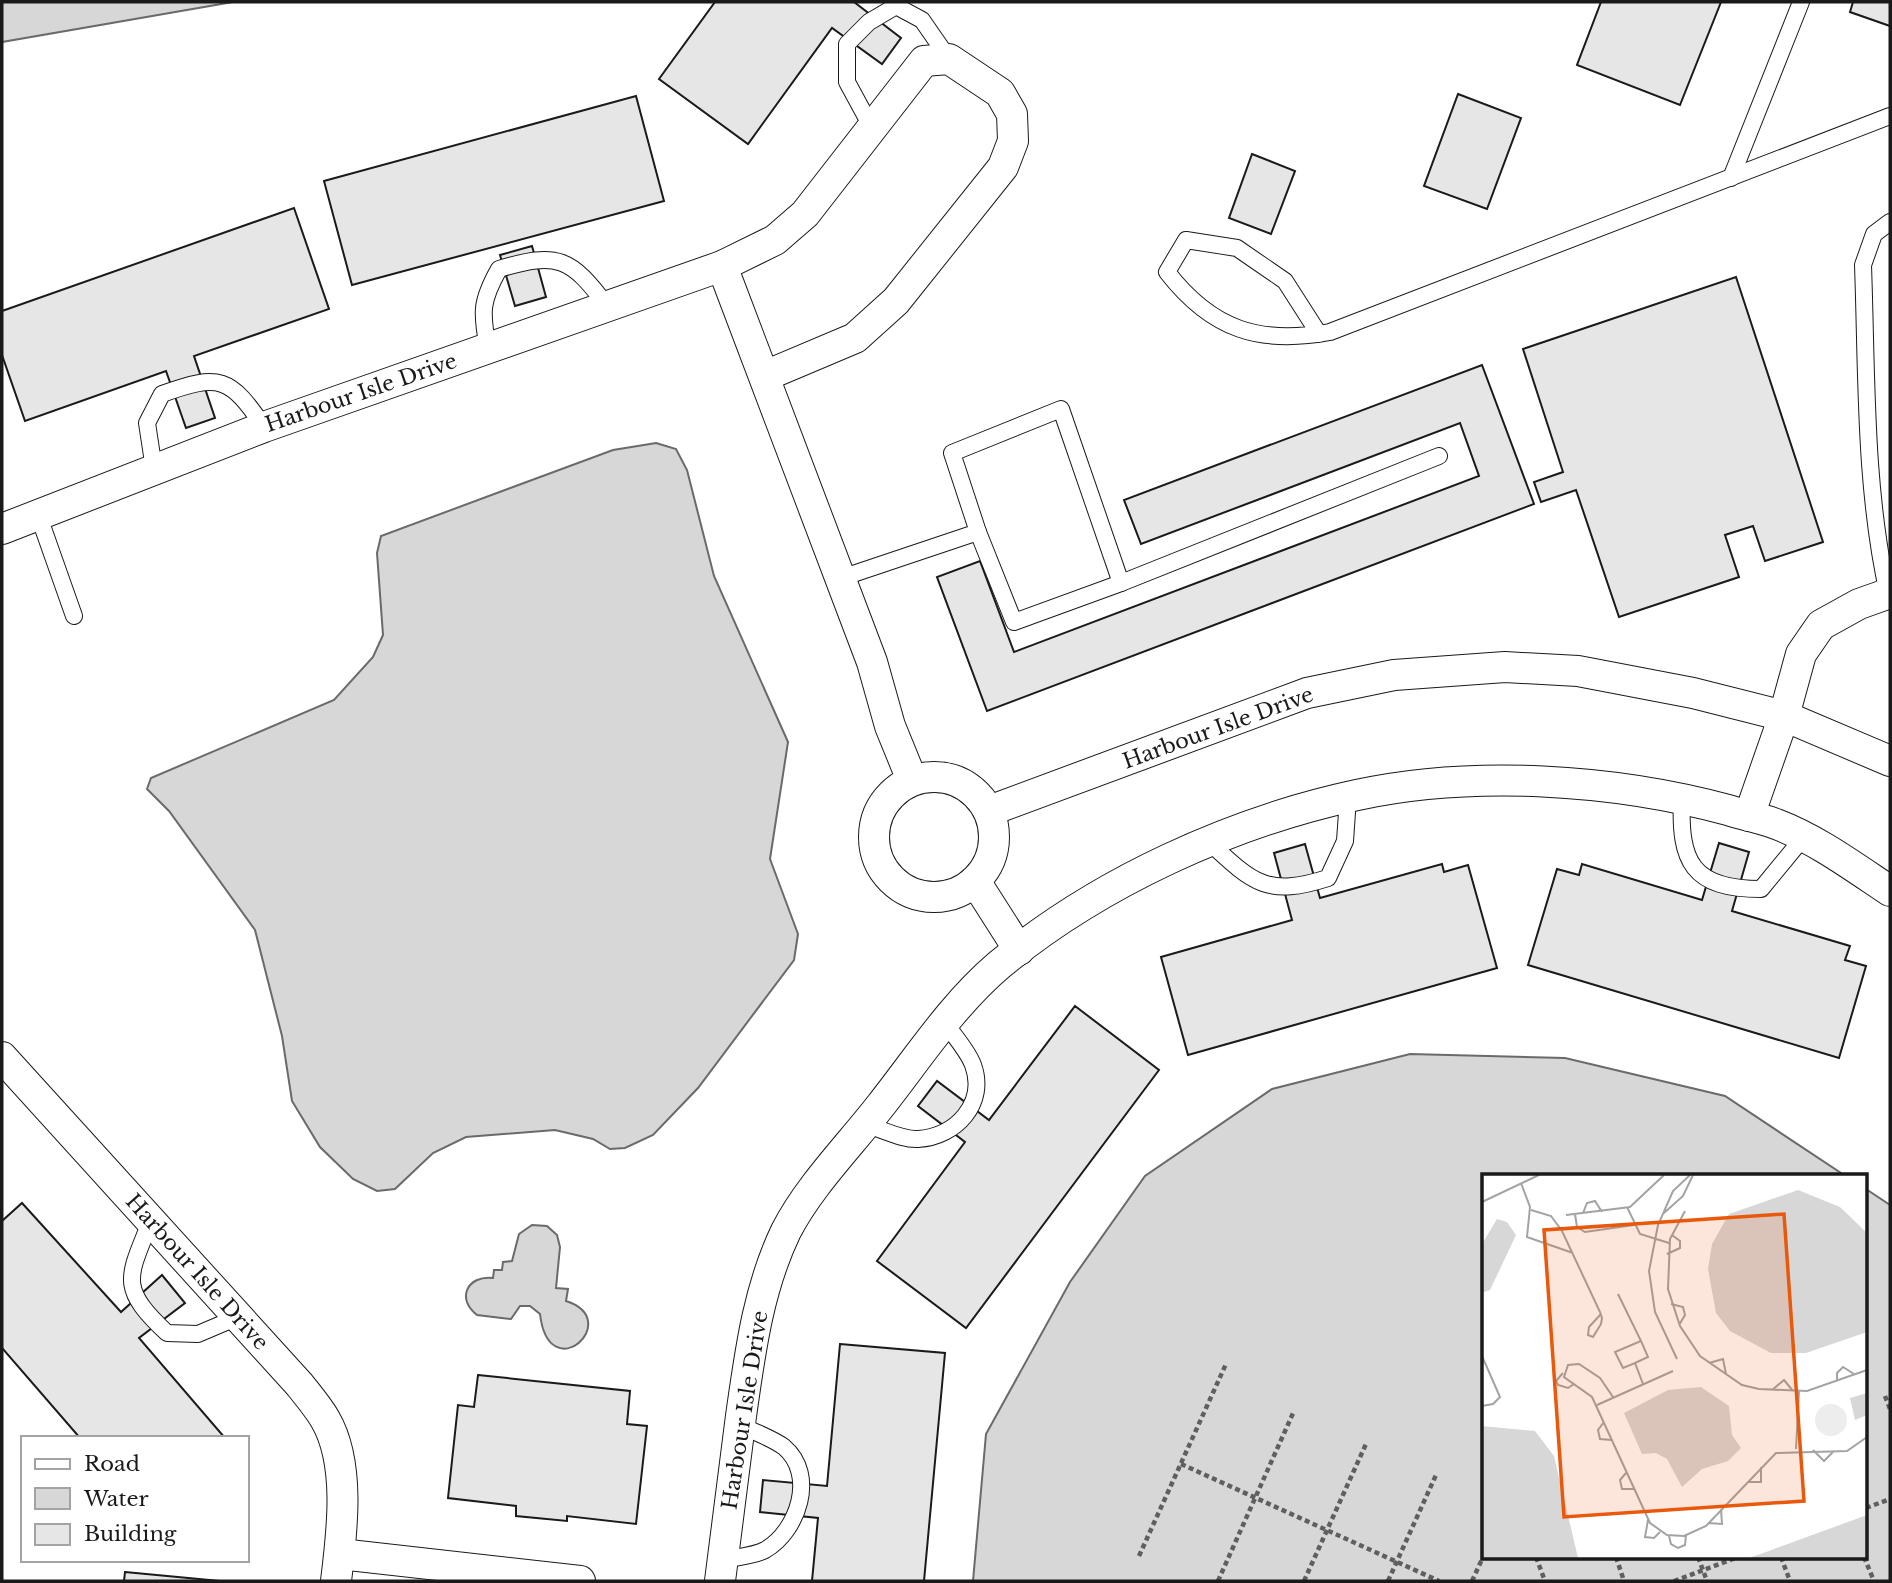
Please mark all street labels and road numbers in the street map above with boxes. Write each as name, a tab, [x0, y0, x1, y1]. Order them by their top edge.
street label: Harbour Isle Drive	[262, 348, 460, 438]
street label: Harbour Isle Drive	[1119, 681, 1317, 775]
street label: Harbour Isle Drive	[120, 1189, 274, 1355]
street label: Harbour Isle Drive	[716, 1309, 774, 1511]

